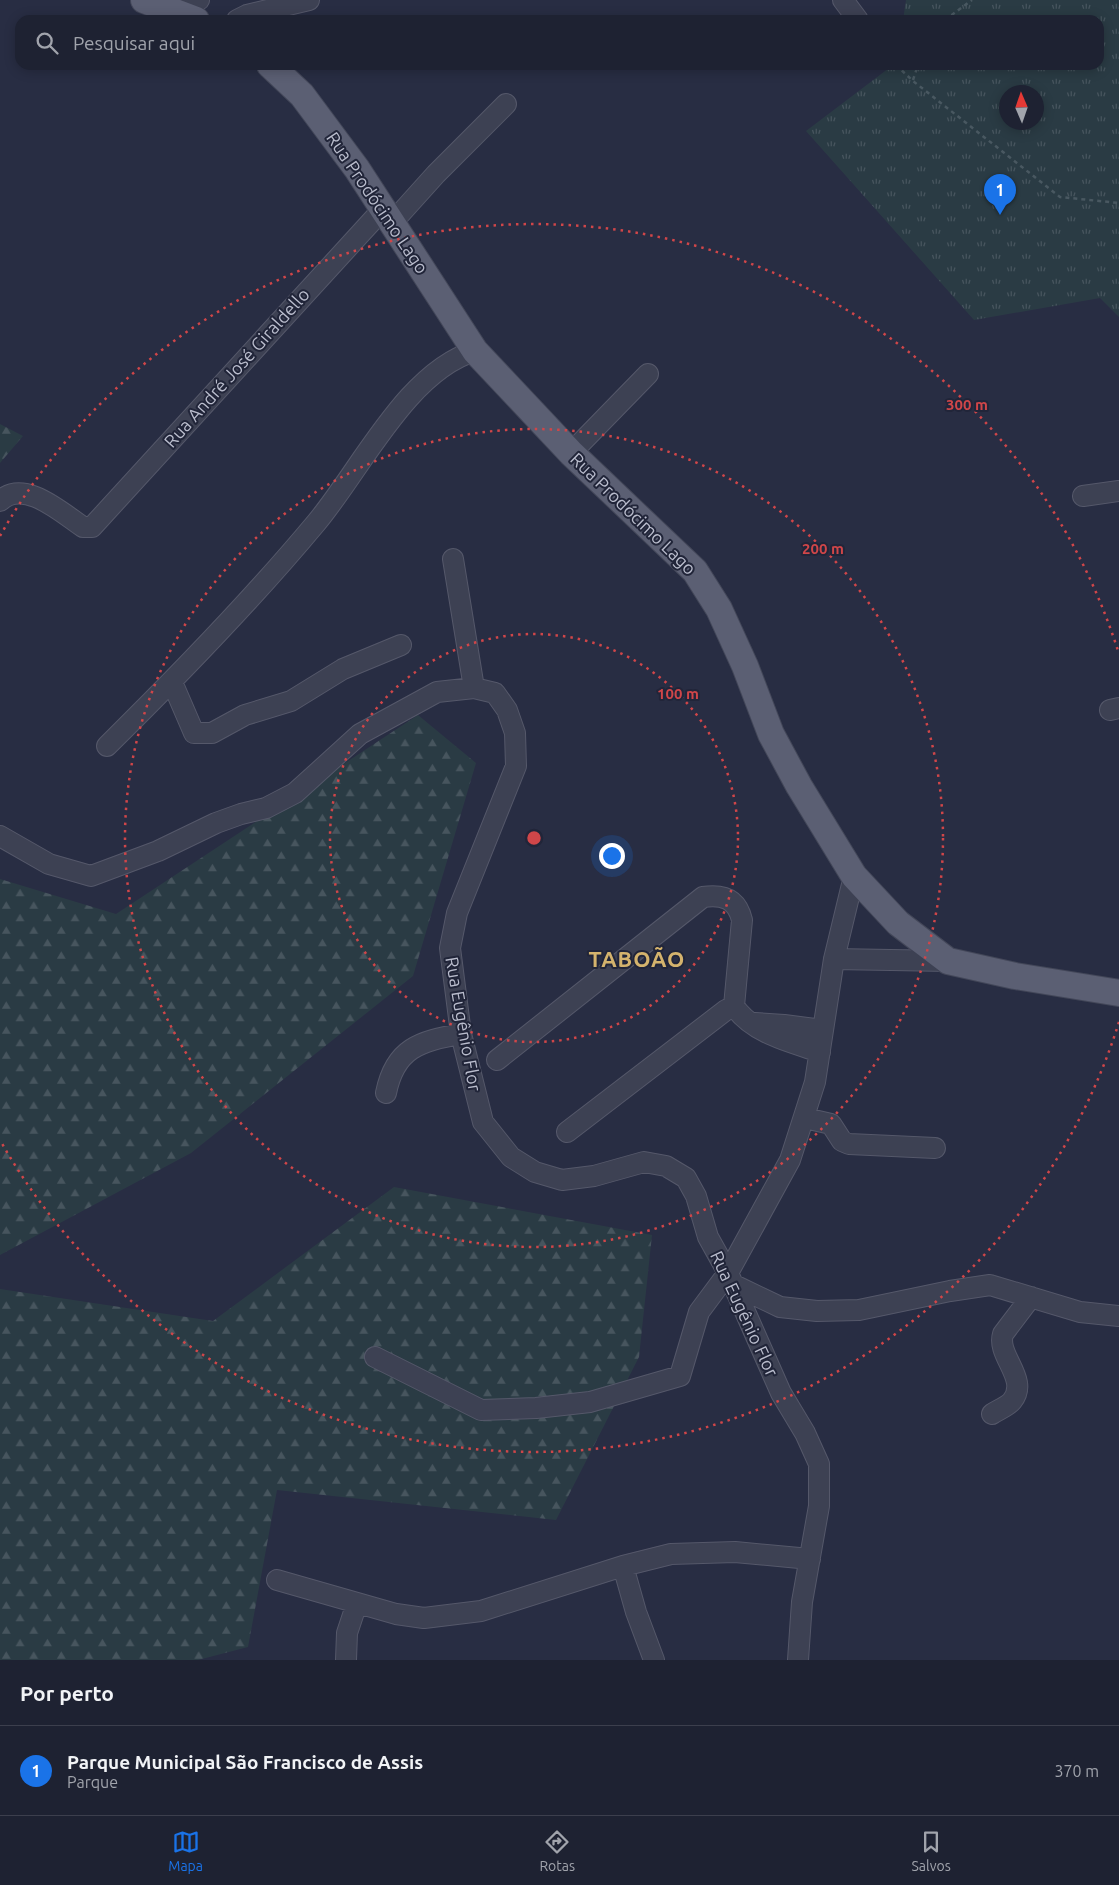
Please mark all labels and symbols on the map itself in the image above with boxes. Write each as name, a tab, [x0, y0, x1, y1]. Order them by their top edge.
north arrow	[999, 85, 1044, 130]
street label: Rua Prodócimo Lago	[323, 128, 433, 277]
pin: 1	[984, 174, 1016, 215]
street label: Rua André José Giraldello	[160, 284, 313, 451]
text: 300 m	[946, 396, 988, 413]
street label: Rua Prodócimo Lago	[567, 448, 700, 578]
text: 200 m	[802, 540, 844, 557]
text: 100 m	[657, 685, 699, 702]
centre of rings	[525, 829, 543, 847]
your location	[599, 843, 625, 869]
district label: TABOÃO	[589, 946, 685, 971]
street label: Rua Eugênio Flor	[442, 955, 486, 1093]
street label: Rua Eugênio Flor	[707, 1248, 783, 1380]

